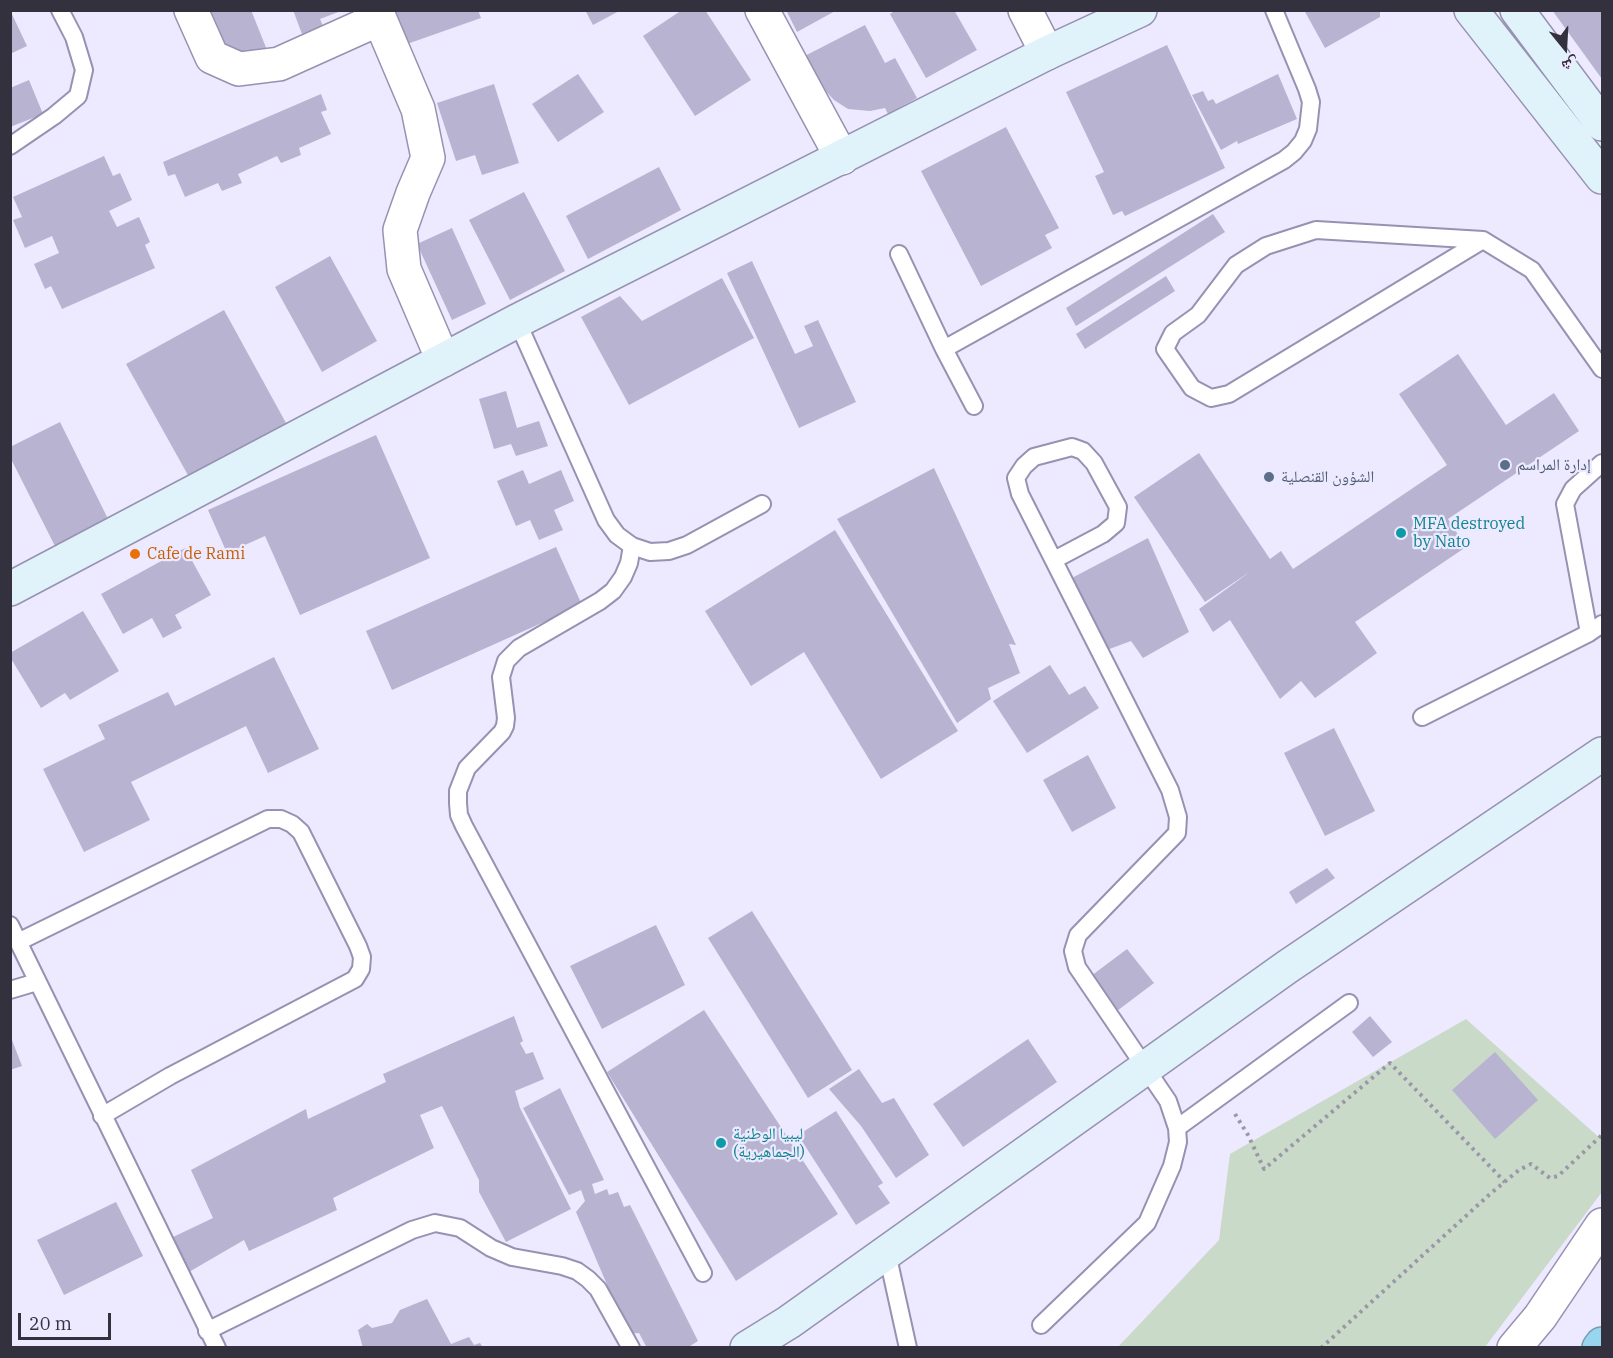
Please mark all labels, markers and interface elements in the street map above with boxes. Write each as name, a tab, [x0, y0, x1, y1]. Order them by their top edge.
north arrow	[1535, 18, 1595, 78]
text: ش	[1559, 53, 1582, 77]
place label: إدارة المراسم	[1517, 455, 1591, 475]
marker: إدارة المراسم	[1498, 458, 1512, 472]
place label: الشؤون القنصلية	[1281, 467, 1374, 487]
marker: الشؤون القنصلية	[1262, 470, 1276, 484]
place label: MFA destroyed by Nato	[1413, 514, 1525, 552]
marker: MFA destroyed by Nato	[1394, 526, 1408, 540]
place label: Cafe de Rami	[147, 544, 245, 564]
marker: Cafe de Rami	[128, 547, 142, 561]
place label: ليبيا الوطنية (الجماهيرية)	[733, 1124, 805, 1162]
marker: ليبيا الوطنية (الجماهيرية)	[714, 1136, 728, 1150]
scale bar	[21, 1301, 114, 1339]
text: 20 m	[29, 1312, 72, 1335]

